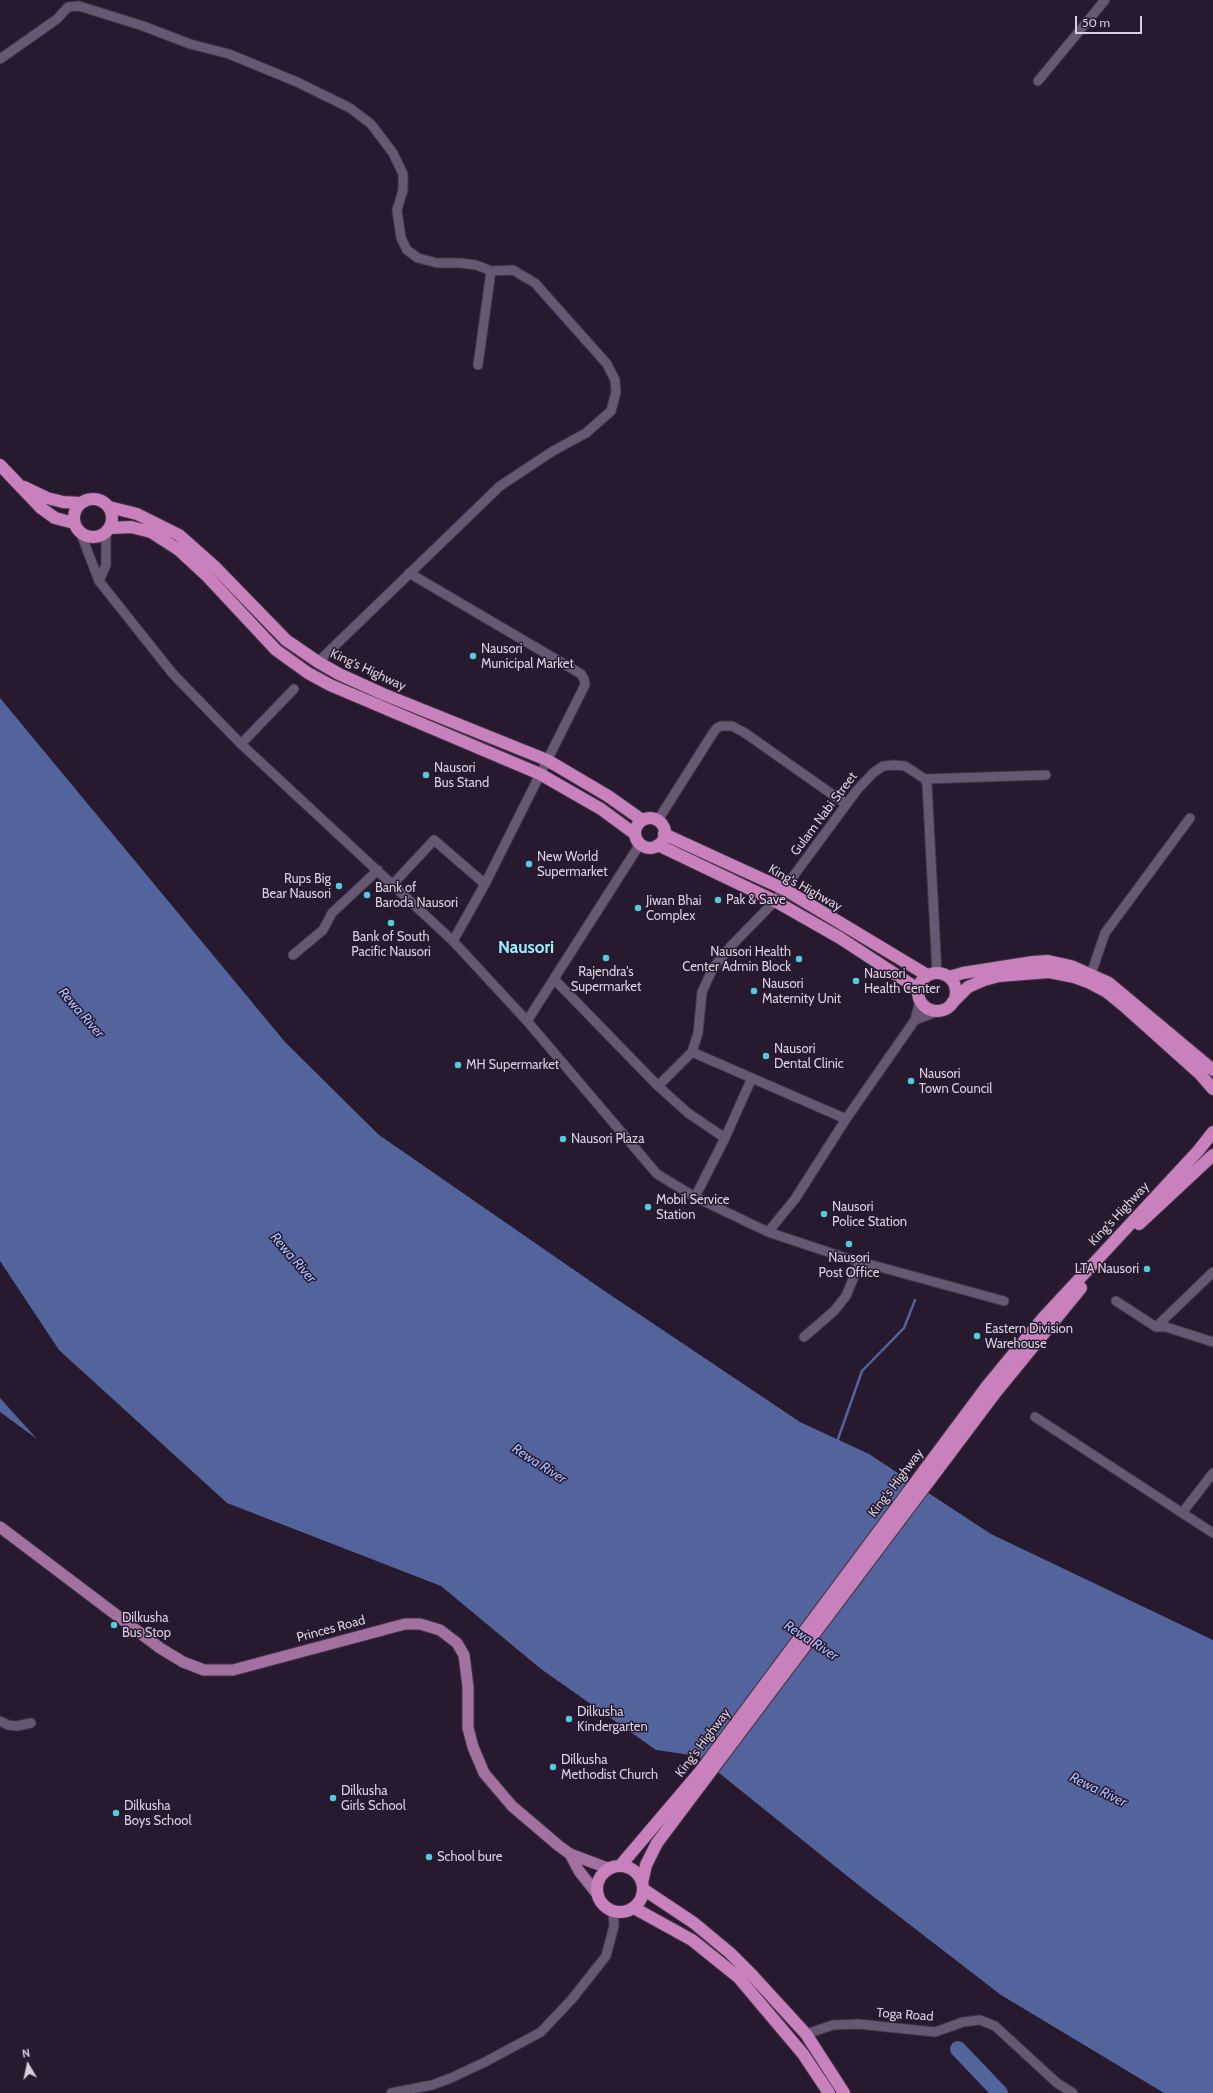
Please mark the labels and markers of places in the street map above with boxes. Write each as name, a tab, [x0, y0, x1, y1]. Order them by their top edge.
place label: Nausori Municipal Market	[481, 641, 574, 672]
marker: Nausori Municipal Market	[468, 651, 478, 661]
place label: Nausori Bus Stand	[434, 760, 489, 791]
marker: Nausori Bus Stand	[421, 770, 431, 780]
place label: New World Supermarket	[537, 849, 608, 880]
marker: New World Supermarket	[524, 859, 534, 869]
place label: Rups Big Bear Nausori	[262, 871, 331, 902]
place label: Bank of Baroda Nausori	[375, 880, 458, 911]
marker: Rups Big Bear Nausori	[334, 881, 344, 891]
marker: Bank of Baroda Nausori	[362, 890, 372, 900]
place label: Pak & Save	[726, 892, 786, 908]
place label: Jiwan Bhai Complex	[646, 893, 701, 924]
marker: Pak & Save	[713, 895, 723, 905]
marker: Jiwan Bhai Complex	[633, 903, 643, 913]
marker: Bank of South Pacific Nausori	[386, 918, 396, 928]
place label: Bank of South Pacific Nausori	[351, 929, 431, 960]
place label: Nausori Health Center Admin Block	[682, 944, 791, 975]
marker: Rajendra's Supermarket	[601, 953, 611, 963]
marker: Nausori Health Center Admin Block	[794, 954, 804, 964]
place label: Rajendra's Supermarket	[571, 964, 641, 995]
place label: Nausori Health Center	[864, 966, 940, 997]
place label: Nausori Maternity Unit	[762, 976, 841, 1007]
marker: Nausori Health Center	[851, 976, 861, 986]
marker: Nausori Maternity Unit	[749, 986, 759, 996]
place label: Nausori Dental Clinic	[774, 1041, 844, 1072]
marker: Nausori Dental Clinic	[761, 1051, 771, 1061]
place label: MH Supermarket	[466, 1057, 559, 1073]
marker: MH Supermarket	[453, 1060, 463, 1070]
place label: Nausori Town Council	[919, 1066, 992, 1097]
marker: Nausori Town Council	[906, 1076, 916, 1086]
place label: Nausori Plaza	[571, 1131, 644, 1147]
marker: Nausori Plaza	[558, 1134, 568, 1144]
place label: Mobil Service Station	[656, 1192, 729, 1223]
place label: Nausori Police Station	[832, 1199, 907, 1230]
marker: Mobil Service Station	[643, 1202, 653, 1212]
marker: Nausori Police Station	[819, 1209, 829, 1219]
marker: Nausori Post Office	[844, 1239, 854, 1249]
place label: Nausori Post Office	[819, 1250, 879, 1281]
place label: LTA Nausori	[1075, 1261, 1139, 1277]
marker: LTA Nausori	[1142, 1264, 1152, 1274]
place label: Eastern Division Warehouse	[985, 1321, 1073, 1352]
marker: Eastern Division Warehouse	[972, 1331, 982, 1341]
place label: Dilkusha Bus Stop	[122, 1610, 171, 1641]
marker: Dilkusha Bus Stop	[109, 1620, 119, 1630]
place label: Dilkusha Kindergarten	[577, 1704, 648, 1735]
marker: Dilkusha Kindergarten	[564, 1714, 574, 1724]
place label: Dilkusha Methodist Church	[561, 1752, 658, 1783]
marker: Dilkusha Methodist Church	[548, 1762, 558, 1772]
place label: Dilkusha Girls School	[341, 1783, 406, 1814]
marker: Dilkusha Girls School	[328, 1793, 338, 1803]
place label: Dilkusha Boys School	[124, 1798, 191, 1829]
marker: Dilkusha Boys School	[111, 1808, 121, 1818]
place label: School bure	[437, 1849, 502, 1865]
marker: School bure	[424, 1852, 434, 1862]

